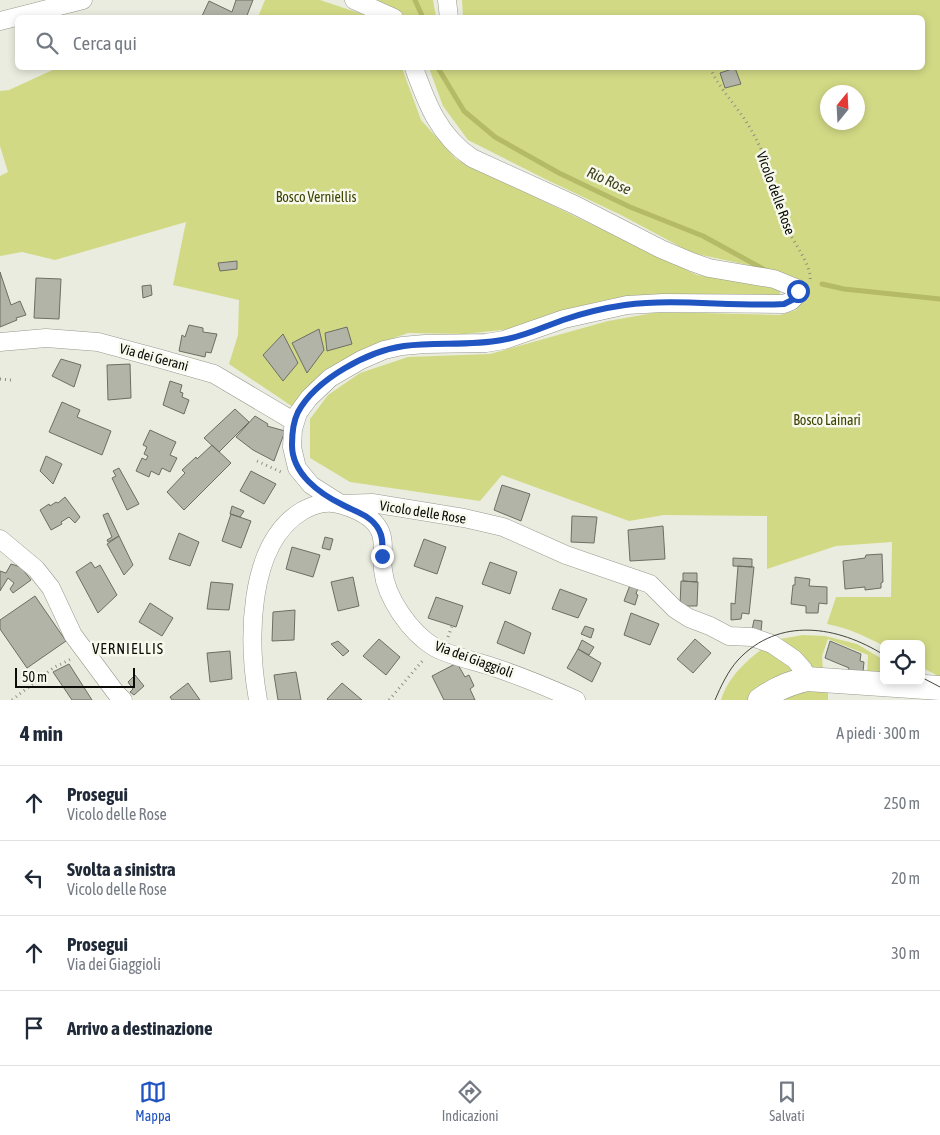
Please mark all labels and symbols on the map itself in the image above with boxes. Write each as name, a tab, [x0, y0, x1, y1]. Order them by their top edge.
north arrow	[820, 85, 865, 130]
street label: Vicolo delle Rose	[754, 149, 798, 237]
water label: Rio Rose	[584, 163, 634, 198]
park label: Bosco Verniellis	[276, 189, 356, 205]
route start	[787, 280, 810, 303]
street label: Via dei Gerani	[118, 340, 190, 374]
park label: Bosco Lainari	[793, 412, 861, 428]
street label: Vicolo delle Rose	[379, 497, 467, 527]
route end	[371, 545, 394, 568]
street label: Via dei Giaggioli	[433, 637, 515, 681]
district label: VERNIELLIS	[92, 640, 164, 657]
scale bar	[15, 665, 135, 688]

